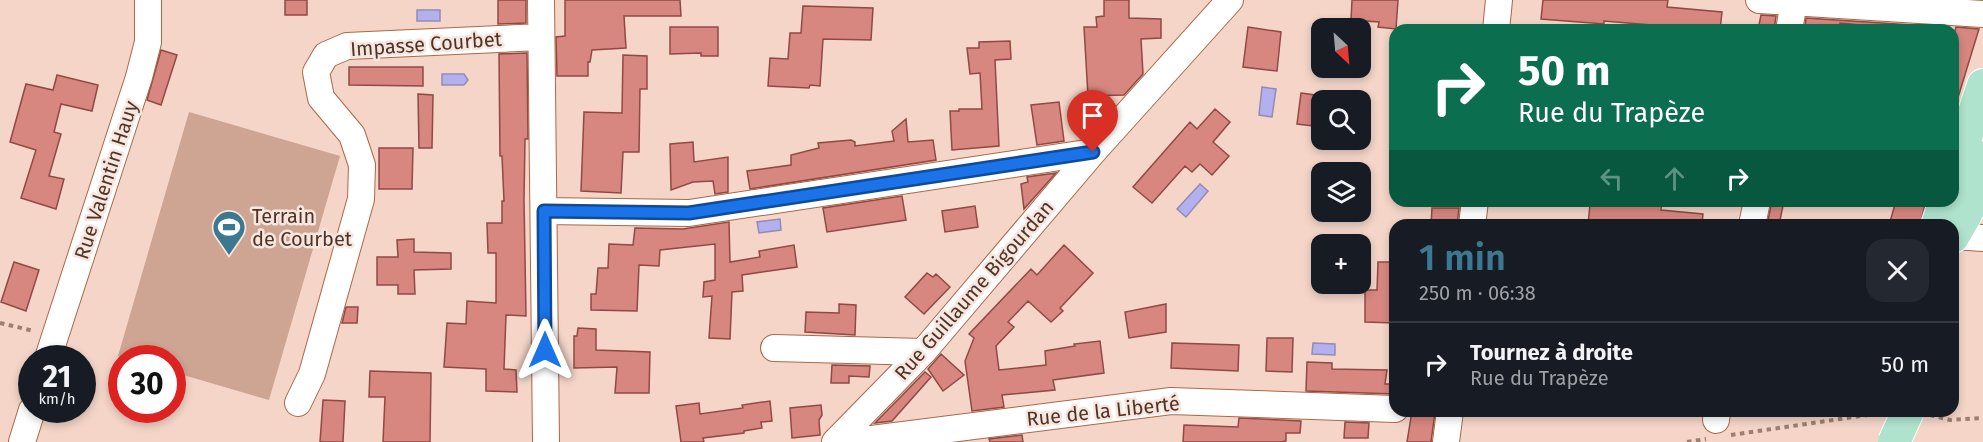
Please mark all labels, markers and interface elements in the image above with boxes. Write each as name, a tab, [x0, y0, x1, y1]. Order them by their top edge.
north arrow	[1311, 18, 1371, 78]
map controls	[1311, 18, 1371, 294]
street label: Impasse Courbet	[349, 27, 503, 61]
text: 50 m	[1518, 46, 1611, 96]
icon: right	[1419, 48, 1497, 126]
pin	[1067, 90, 1118, 152]
button: search	[1311, 90, 1371, 150]
text: Rue du Trapèze	[1518, 97, 1705, 129]
street label: Rue Valentin Hauy	[69, 98, 143, 262]
icon: arrive	[1076, 99, 1109, 132]
button: layers	[1311, 162, 1371, 222]
icon: left	[1595, 162, 1628, 195]
icon: ahead	[1658, 162, 1691, 195]
icon: right	[1721, 162, 1754, 195]
street label: Rue Guillaume Bigourdan	[889, 195, 1059, 385]
place label: Terrain de Courbet	[252, 204, 353, 251]
sports icon: Terrain de Courbet	[211, 209, 247, 256]
button: +	[1311, 234, 1371, 294]
text: 1 min	[1419, 236, 1506, 280]
button: close	[1866, 239, 1929, 302]
text: 250 m · 06:38	[1419, 281, 1536, 305]
position arrow	[513, 318, 577, 382]
text: Tournez à droite	[1470, 339, 1633, 366]
speed limit sign: 30	[108, 345, 186, 423]
icon: right	[1419, 348, 1452, 381]
text: 50 m	[1881, 351, 1929, 378]
text: 21	[43, 359, 71, 395]
text: Rue du Trapèze	[1470, 366, 1609, 390]
text: km/h	[38, 390, 76, 408]
street label: Rue de la Liberté	[1025, 391, 1181, 431]

